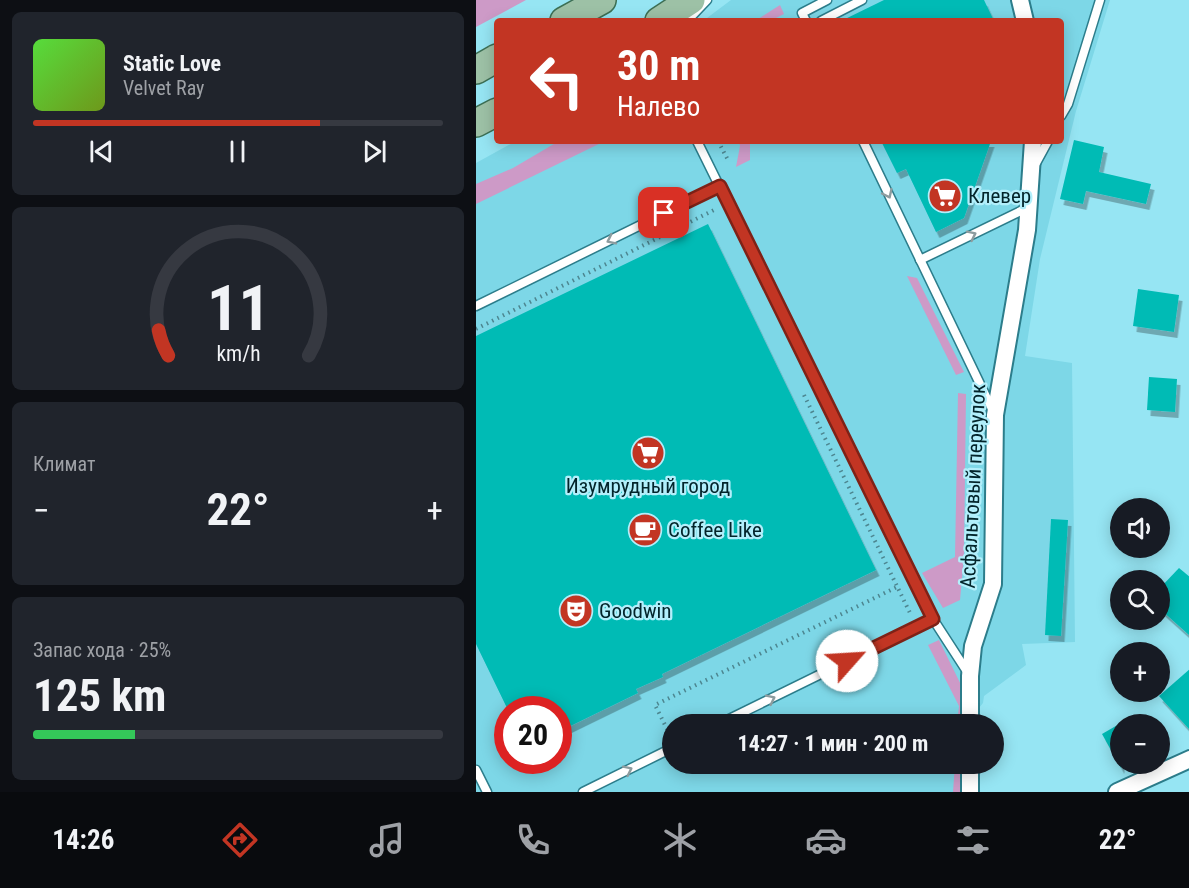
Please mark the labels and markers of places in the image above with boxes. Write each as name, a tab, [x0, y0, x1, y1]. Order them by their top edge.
supermarket icon: Клевер	[927, 178, 963, 214]
place label: Клевер	[968, 184, 1031, 208]
pin	[638, 187, 689, 238]
supermarket icon: Изумрудный город	[630, 435, 666, 471]
place label: Изумрудный город	[566, 474, 730, 498]
cafe icon: Coffee Like	[627, 512, 663, 548]
place label: Coffee Like	[668, 518, 762, 542]
theatre icon: Goodwin	[558, 593, 594, 629]
place label: Goodwin	[599, 599, 672, 623]

